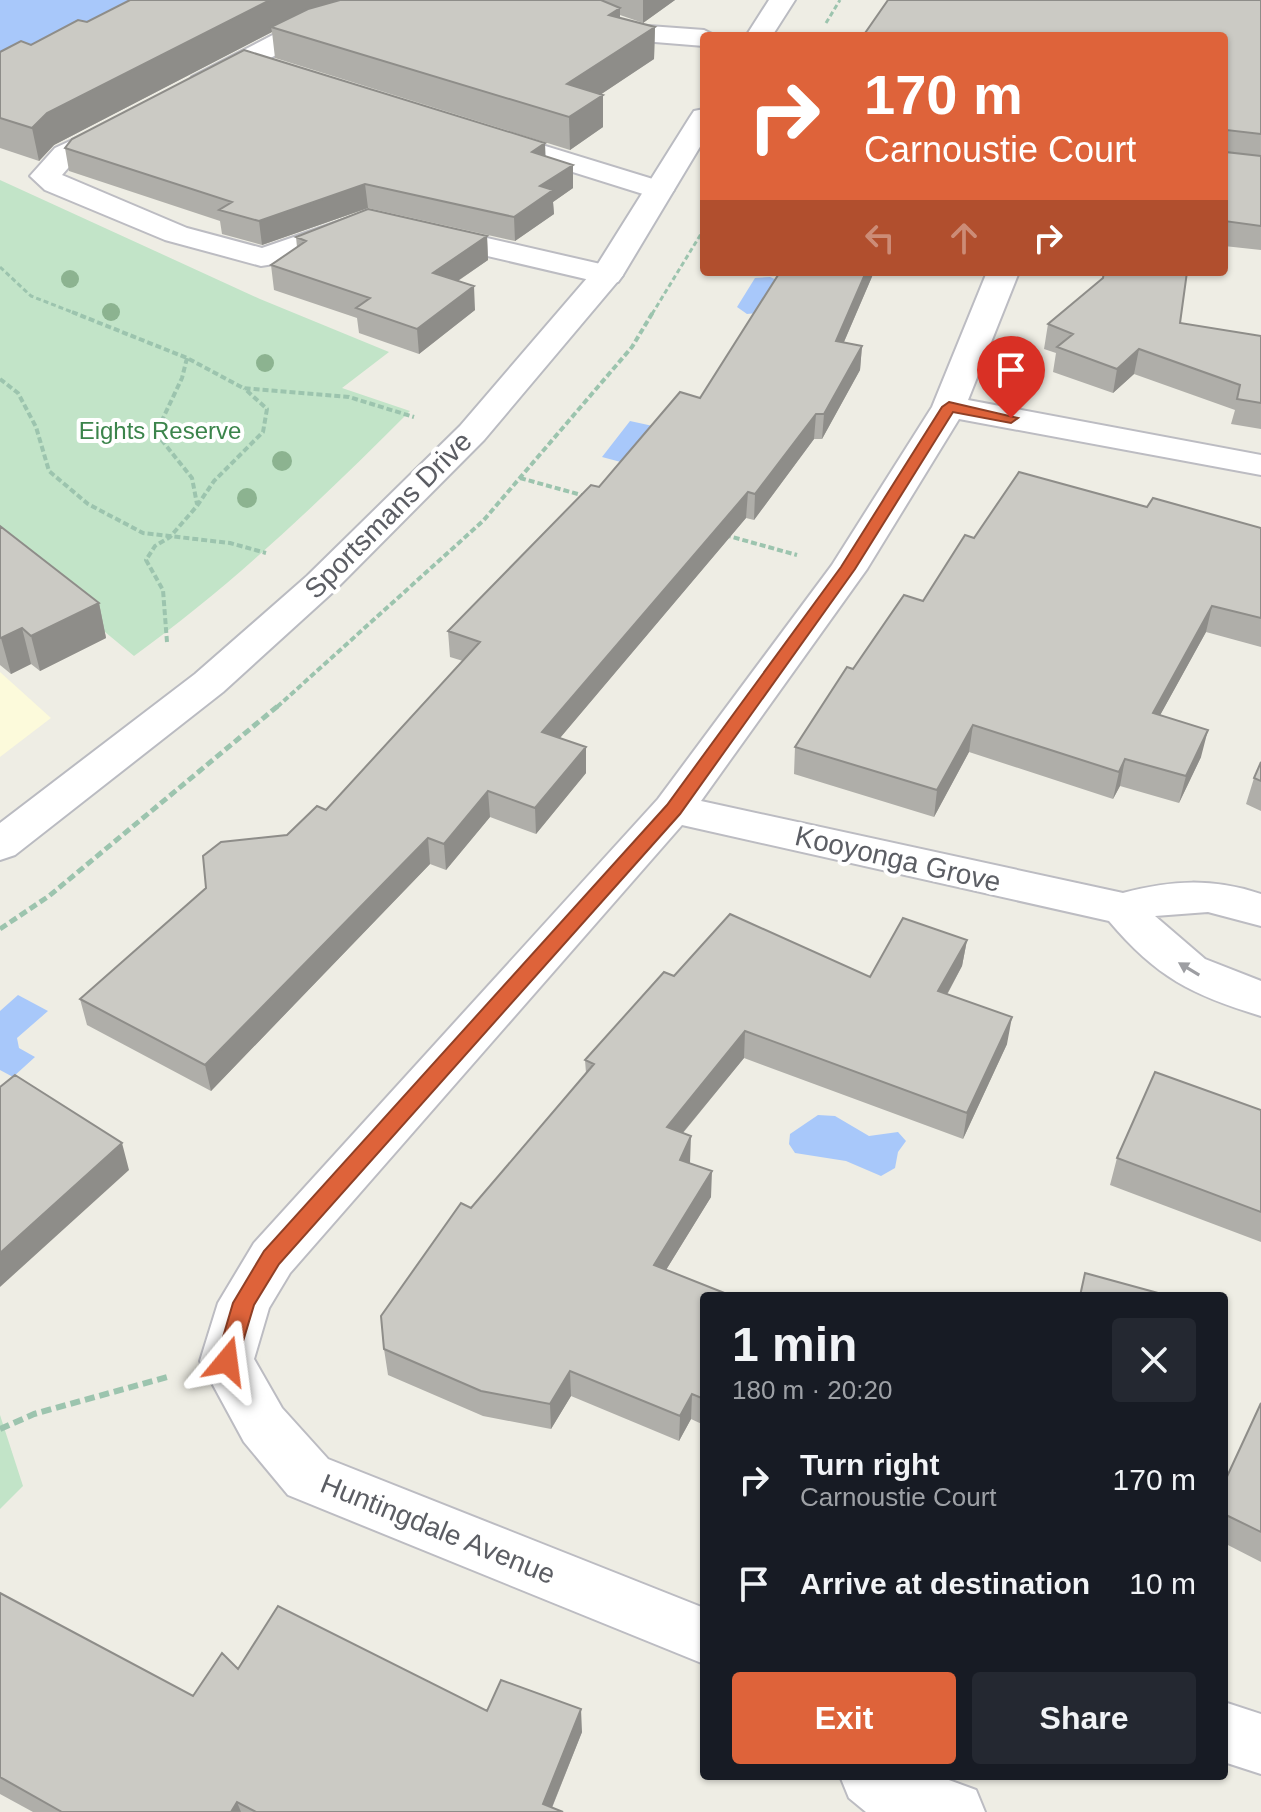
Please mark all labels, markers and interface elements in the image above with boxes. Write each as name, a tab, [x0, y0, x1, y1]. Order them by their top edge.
text: 170 m	[864, 63, 1023, 126]
icon: right	[732, 64, 836, 168]
text: Carnoustie Court	[864, 129, 1136, 170]
icon: left	[858, 216, 902, 260]
icon: ahead	[942, 216, 986, 260]
icon: right	[1026, 216, 1070, 260]
pin	[977, 336, 1045, 418]
icon: arrive	[989, 348, 1033, 392]
park label: Eights Reserve	[79, 417, 241, 444]
street label: Sportsmans Drive	[298, 425, 478, 605]
street label: Kooyonga Grove	[792, 820, 1004, 898]
one-way arrow	[1178, 962, 1200, 976]
text: 1 min	[732, 1318, 857, 1371]
button: close	[1112, 1318, 1196, 1402]
position arrow	[185, 1319, 269, 1403]
text: 180 m · 20:20	[732, 1375, 892, 1405]
text: Turn right	[800, 1448, 939, 1481]
icon: right	[732, 1458, 776, 1502]
text: 170 m	[1113, 1463, 1196, 1496]
street label: Huntingdale Avenue	[316, 1468, 560, 1590]
text: Carnoustie Court	[800, 1482, 997, 1512]
icon: arrive	[732, 1562, 776, 1606]
text: Arrive at destination	[800, 1567, 1090, 1600]
text: 10 m	[1129, 1567, 1196, 1600]
button: Exit	[732, 1672, 956, 1764]
button: Share	[972, 1672, 1196, 1764]

